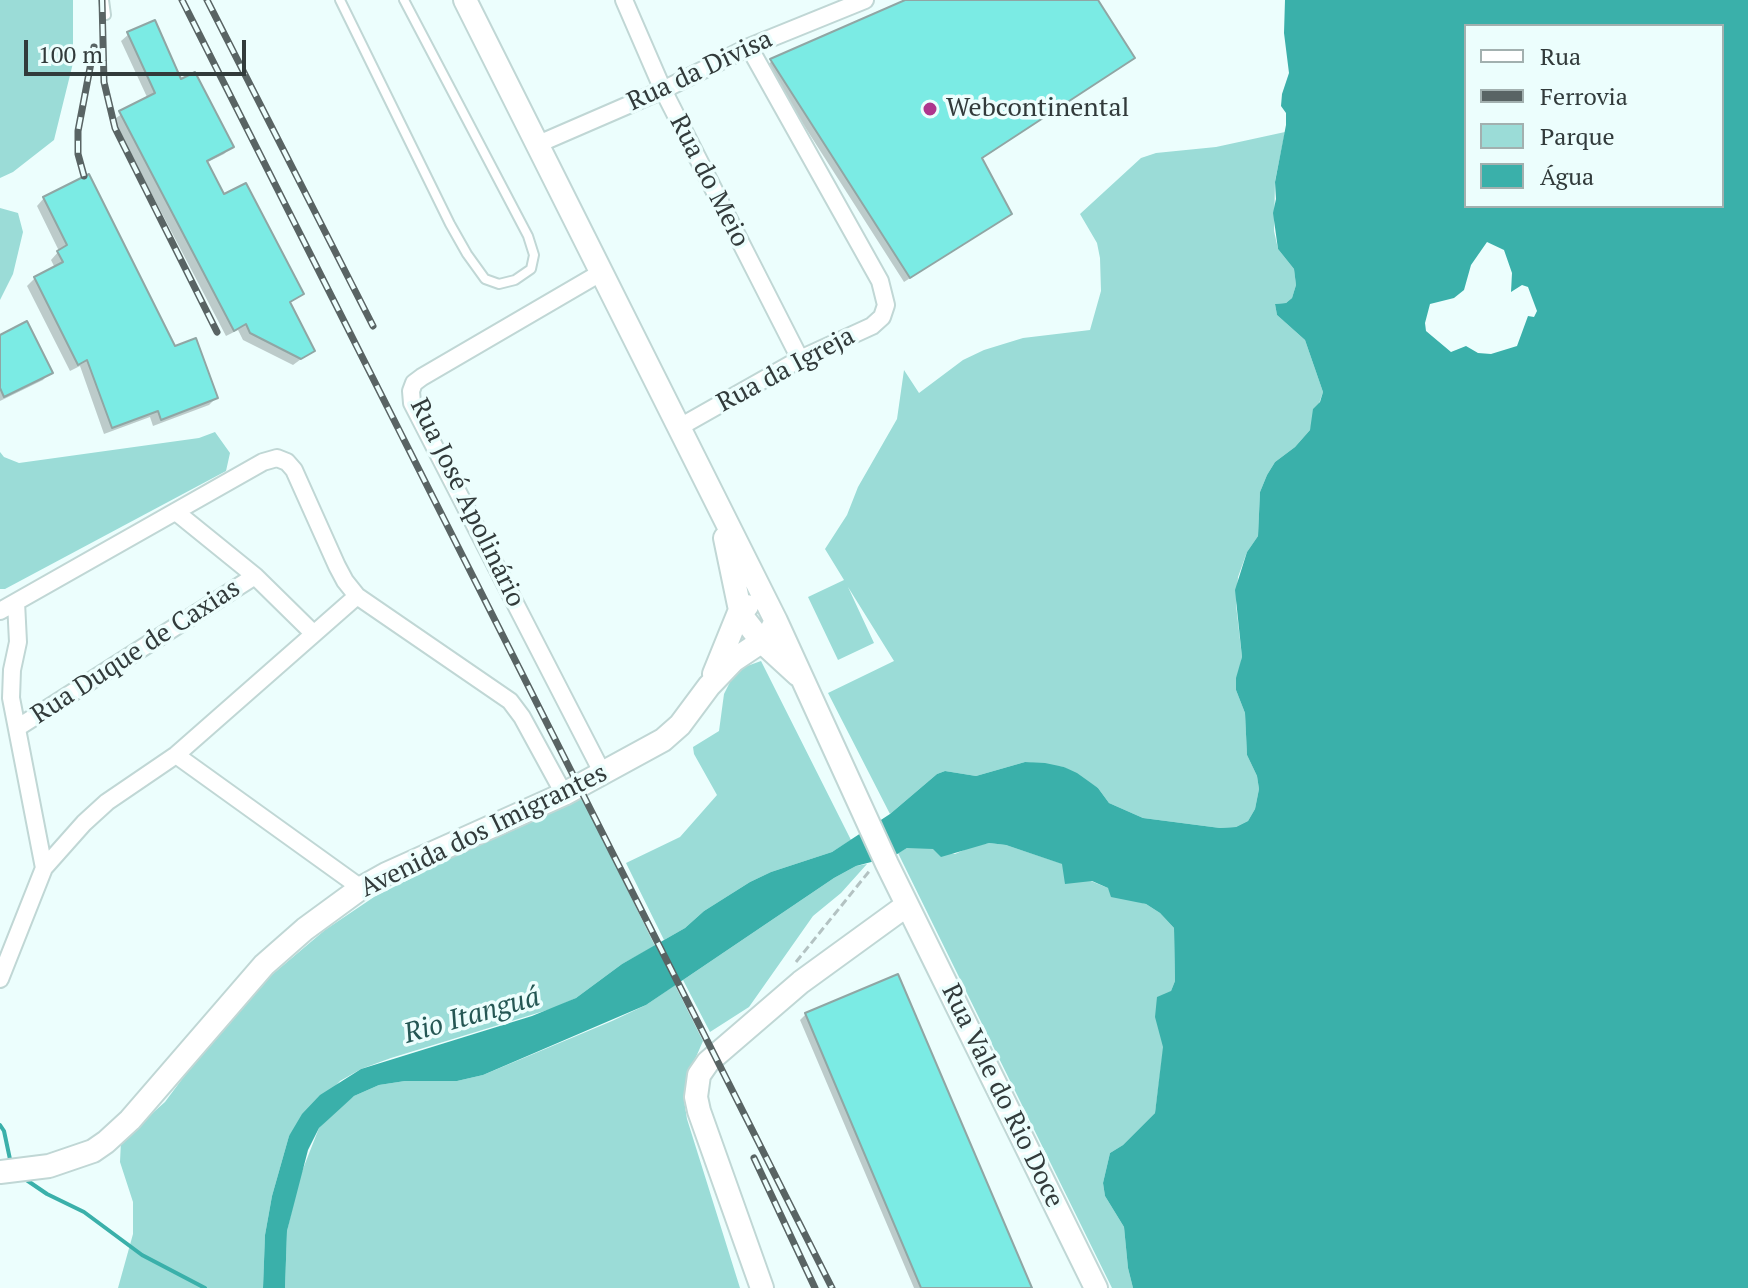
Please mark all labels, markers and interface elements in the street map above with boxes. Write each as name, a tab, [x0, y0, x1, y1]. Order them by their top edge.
scale bar	[28, 24, 250, 74]
street label: Rua da Divisa	[623, 24, 777, 118]
legend	[1464, 24, 1724, 208]
text: 100 m	[38, 38, 103, 70]
text: Rua	[1540, 40, 1581, 72]
text: Ferrovia	[1540, 80, 1628, 112]
place label: Webcontinental	[946, 93, 1129, 125]
marker: Webcontinental	[921, 100, 939, 118]
street label: Rua do Meio	[662, 110, 756, 252]
text: Parque	[1540, 120, 1615, 152]
text: Água	[1540, 160, 1594, 192]
street label: Rua da Igreja	[712, 321, 860, 419]
street label: Rua José Apolinário	[403, 394, 531, 612]
street label: Rua Duque de Caxias	[26, 573, 246, 731]
street label: Avenida dos Imigrantes	[355, 758, 613, 904]
street label: Rua Vale do Rio Doce	[934, 979, 1070, 1213]
water label: Rio Itanguá	[400, 981, 544, 1051]

